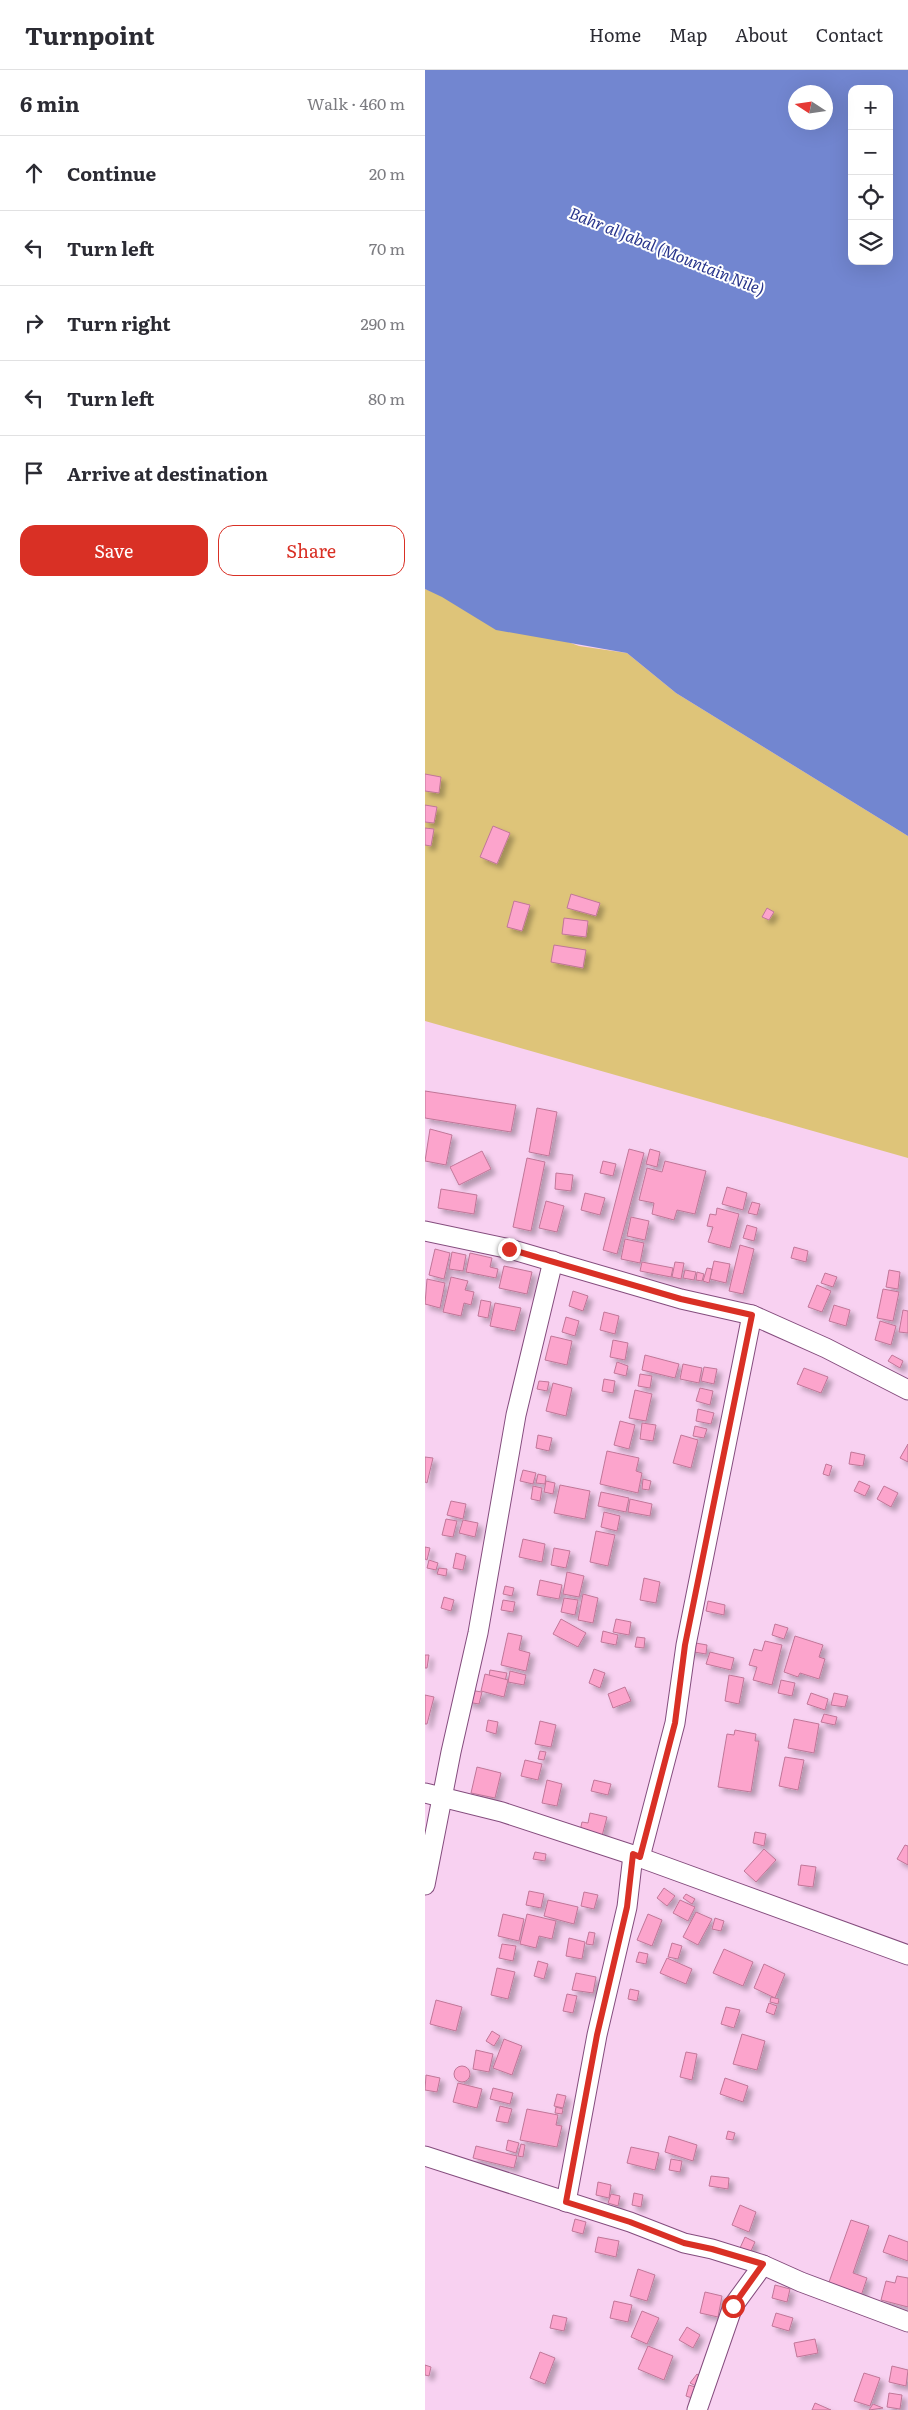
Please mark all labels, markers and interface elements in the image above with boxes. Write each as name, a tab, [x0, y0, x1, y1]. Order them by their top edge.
text: Turnpoint	[25, 17, 155, 52]
text: Home	[589, 21, 641, 48]
text: Map	[669, 21, 707, 48]
text: About	[735, 21, 788, 48]
text: Contact	[816, 21, 883, 48]
north arrow	[788, 85, 833, 130]
map controls	[848, 85, 893, 265]
button: +	[848, 85, 893, 130]
text: 6 min	[20, 87, 80, 118]
text: Walk · 460 m	[307, 91, 405, 115]
button: −	[848, 130, 893, 175]
icon: ahead	[20, 159, 48, 187]
text: Continue	[67, 159, 156, 187]
text: 20 m	[369, 161, 405, 185]
button: locate	[848, 175, 893, 220]
water label: Bahr al Jabal (Mountain Nile)	[566, 200, 769, 300]
button: layers	[848, 220, 893, 265]
icon: left	[20, 234, 48, 262]
text: Turn left	[67, 234, 154, 262]
text: 70 m	[369, 236, 405, 260]
icon: right	[20, 309, 48, 337]
text: Turn right	[67, 309, 171, 337]
text: 290 m	[361, 311, 405, 335]
icon: left	[20, 384, 48, 412]
text: Turn left	[67, 384, 154, 412]
text: 80 m	[368, 386, 405, 410]
icon: arrive	[20, 459, 48, 487]
text: Arrive at destination	[67, 459, 268, 487]
button: Save	[20, 525, 208, 576]
button: Share	[218, 525, 405, 576]
route end	[498, 1238, 521, 1261]
route start	[722, 2295, 745, 2318]

